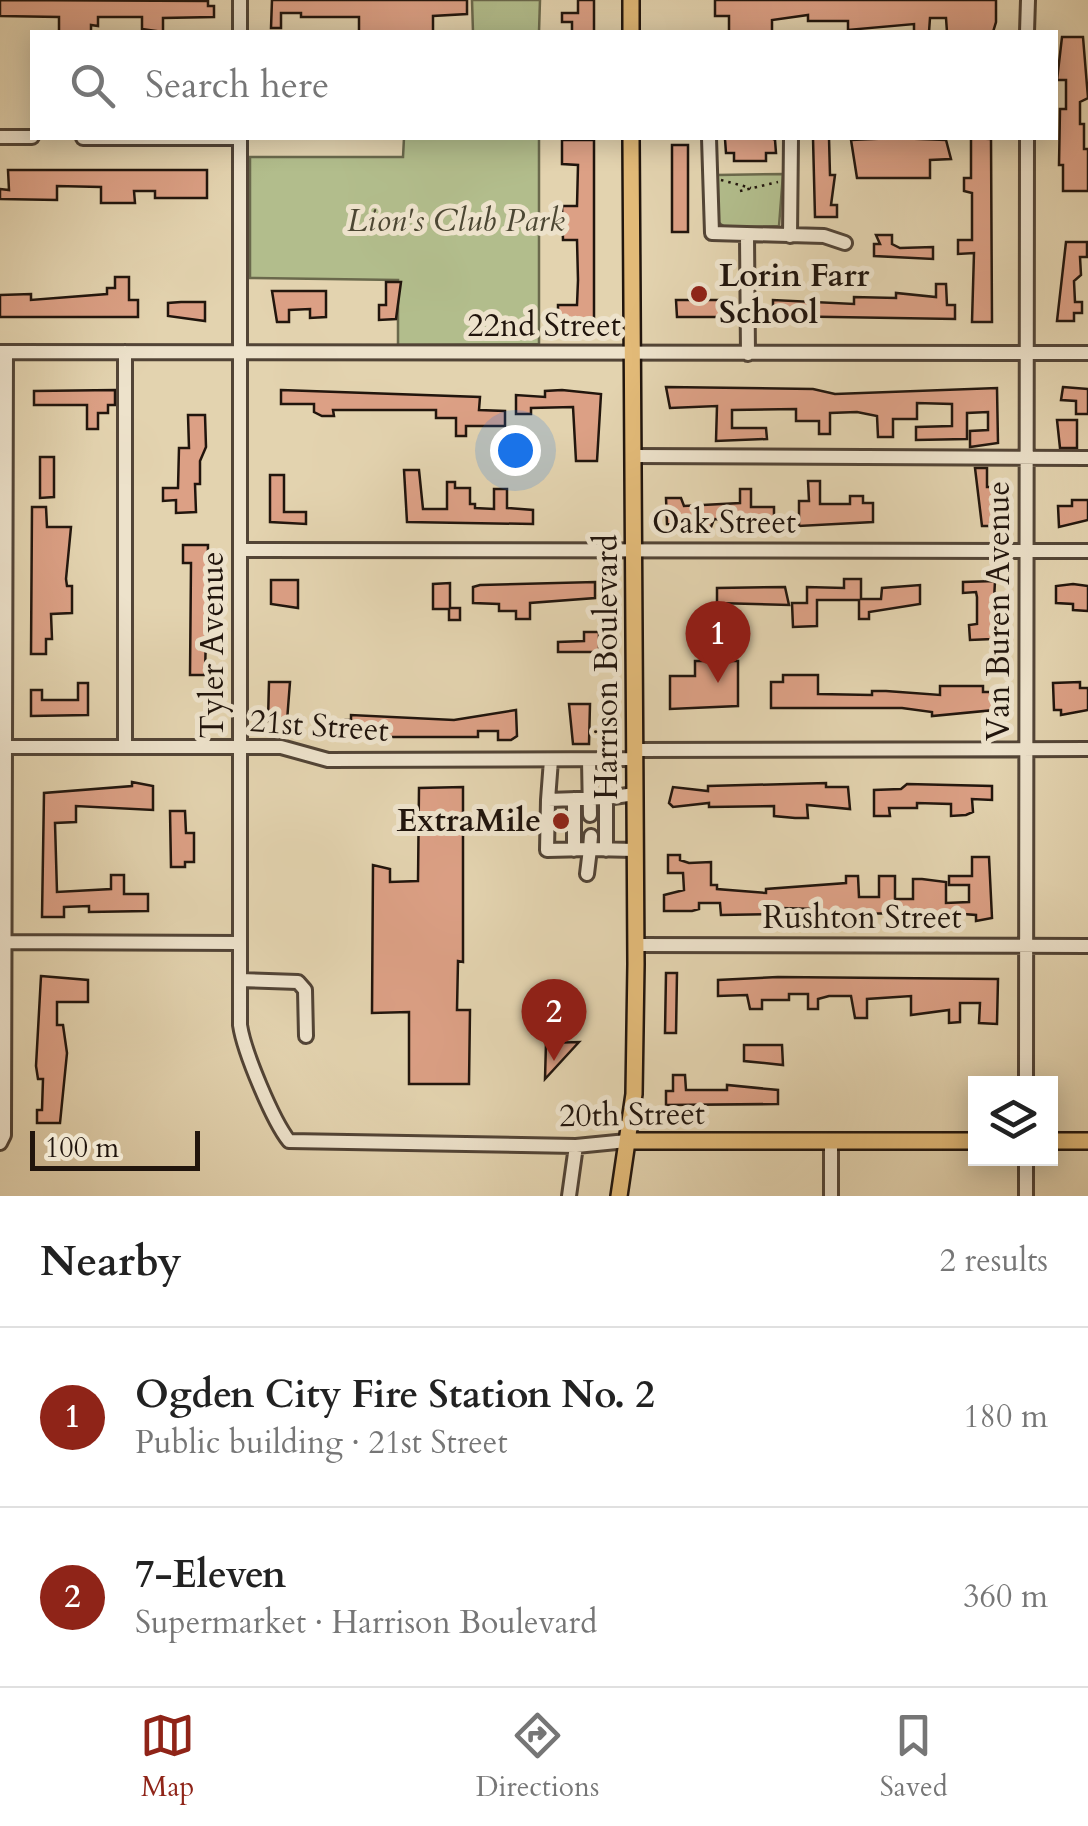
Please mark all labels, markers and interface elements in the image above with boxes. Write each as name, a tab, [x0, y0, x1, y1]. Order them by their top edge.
search box	[30, 30, 1058, 140]
icon: search	[65, 58, 120, 113]
text: Search here	[145, 59, 329, 111]
park label: Lion's Club Park	[347, 199, 565, 243]
place label: Lorin Farr School	[719, 254, 870, 335]
marker: Lorin Farr School	[688, 283, 710, 305]
street label: 22nd Street	[467, 304, 621, 348]
your location	[490, 425, 541, 476]
street label: Van Buren Avenue	[977, 481, 1021, 741]
street label: Oak Street	[652, 501, 796, 545]
street label: Harrison Boulevard	[585, 534, 629, 800]
street label: Tyler Avenue	[191, 551, 235, 739]
pin: 1	[686, 600, 750, 683]
street label: 21st Street	[248, 699, 390, 753]
place label: ExtraMile	[397, 799, 541, 843]
marker: ExtraMile	[550, 810, 572, 832]
street label: Rushton Street	[762, 896, 962, 940]
pin: 2	[522, 978, 586, 1061]
map controls	[968, 1076, 1058, 1166]
button: layers	[968, 1076, 1058, 1166]
street label: 20th Street	[559, 1092, 705, 1138]
scale bar	[30, 1126, 200, 1170]
text: 100 m	[45, 1129, 119, 1167]
text: Nearby	[40, 1233, 182, 1290]
text: 2 results	[940, 1239, 1048, 1283]
text: Ogden City Fire Station No. 2	[135, 1369, 655, 1421]
text: 1	[64, 1395, 81, 1439]
text: 180 m	[963, 1395, 1048, 1439]
text: Public building · 21st Street	[135, 1421, 508, 1465]
text: 7-Eleven	[135, 1549, 286, 1601]
text: 2	[64, 1575, 81, 1619]
text: 360 m	[963, 1575, 1048, 1619]
text: Supermarket · Harrison Boulevard	[135, 1601, 597, 1645]
tab: Map	[140, 1708, 195, 1806]
tab: Directions	[476, 1708, 599, 1806]
tab: Saved	[880, 1708, 948, 1806]

